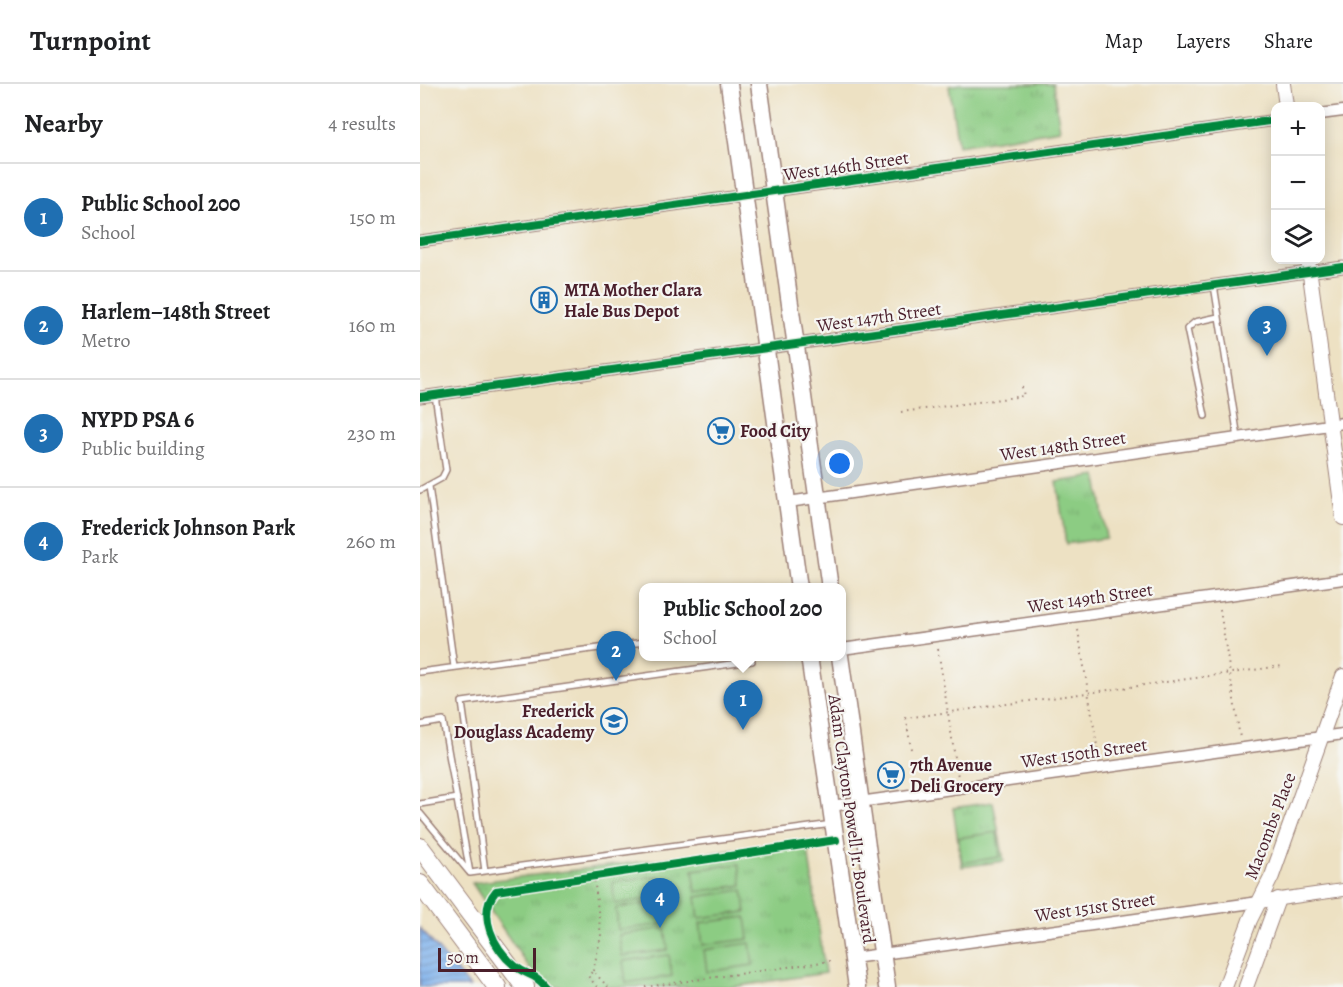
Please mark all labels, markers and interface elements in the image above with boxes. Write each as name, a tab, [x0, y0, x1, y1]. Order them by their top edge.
text: Turnpoint	[30, 22, 151, 60]
text: Map	[1104, 27, 1143, 55]
text: Layers	[1176, 27, 1231, 55]
text: Share	[1264, 27, 1313, 55]
map controls	[1271, 102, 1325, 264]
button: +	[1271, 102, 1325, 156]
text: Nearby	[24, 106, 103, 141]
text: 4 results	[328, 110, 396, 137]
street label: West 146th Street	[781, 145, 910, 187]
button: −	[1271, 156, 1325, 210]
text: Public School 200	[81, 189, 240, 219]
text: 1	[40, 204, 47, 231]
text: 150 m	[349, 204, 396, 231]
button: layers	[1271, 210, 1325, 264]
text: School	[81, 219, 135, 246]
place label: MTA Mother Clara Hale Bus Depot	[564, 278, 703, 323]
building icon: MTA Mother Clara Hale Bus Depot	[529, 285, 559, 315]
street label: West 147th Street	[814, 296, 943, 338]
text: Harlem–148th Street	[81, 297, 270, 327]
pin: 3	[1248, 306, 1286, 356]
text: 2	[39, 312, 48, 339]
text: 160 m	[349, 312, 396, 339]
text: Metro	[81, 327, 131, 354]
text: NYPD PSA 6	[81, 405, 194, 435]
supermarket icon: Food City	[706, 416, 736, 446]
place label: Food City	[740, 419, 811, 443]
text: 3	[39, 420, 48, 447]
text: 230 m	[347, 420, 396, 447]
street label: West 148th Street	[998, 425, 1127, 467]
text: Public building	[81, 435, 205, 462]
your location	[825, 449, 854, 478]
text: Frederick Johnson Park	[81, 513, 295, 543]
text: 4	[39, 528, 48, 555]
text: 260 m	[346, 528, 396, 555]
text: Park	[81, 543, 119, 570]
street label: West 149th Street	[1025, 577, 1154, 619]
popup	[639, 583, 846, 661]
text: Public School 200	[663, 594, 822, 624]
text: School	[663, 624, 717, 651]
pin: 2	[596, 632, 636, 681]
pin: 1	[724, 680, 762, 730]
street label: Adam Clayton Powell Jr. Boulevard	[822, 692, 881, 945]
place label: Frederick Douglass Academy	[454, 699, 595, 744]
school or university icon: Frederick Douglass Academy	[599, 706, 629, 736]
street label: West 150th Street	[1018, 732, 1149, 774]
place label: 7th Avenue Deli Grocery	[910, 753, 1004, 798]
supermarket icon: 7th Avenue Deli Grocery	[876, 760, 906, 790]
street label: Macombs Place	[1239, 769, 1301, 883]
pin: 4	[640, 878, 680, 928]
street label: West 151st Street	[1032, 887, 1157, 927]
scale bar	[438, 945, 536, 972]
text: 50 m	[447, 947, 479, 969]

